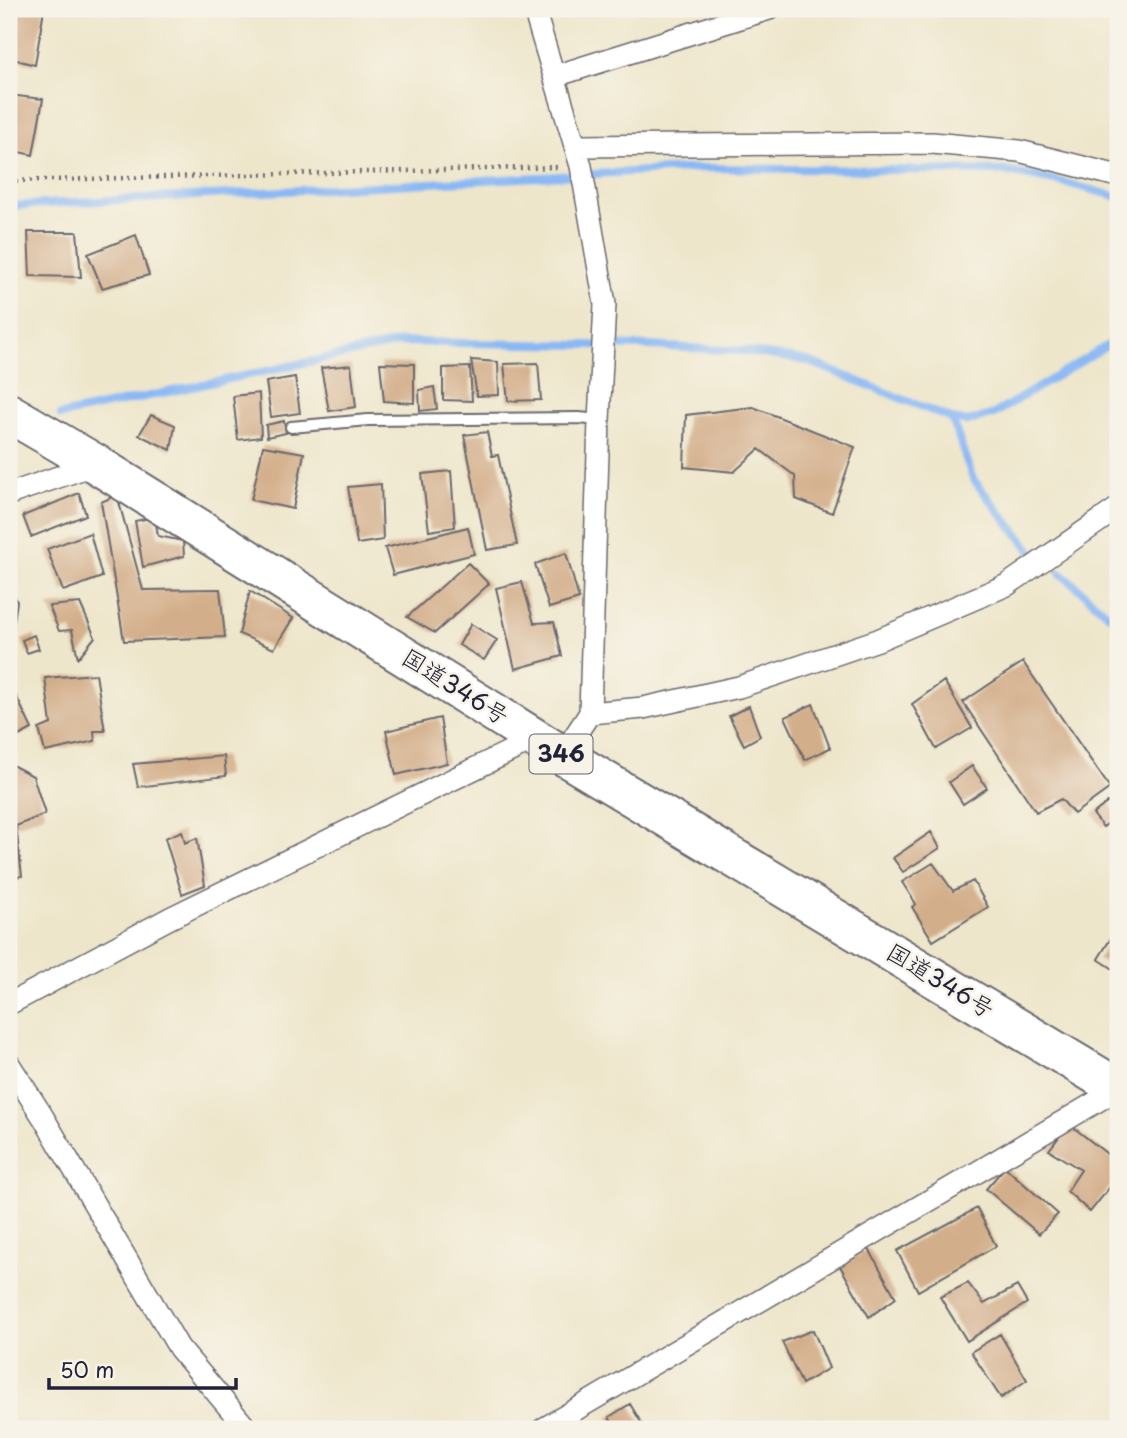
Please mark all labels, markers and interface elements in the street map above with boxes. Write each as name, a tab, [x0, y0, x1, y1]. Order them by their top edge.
street label: 国道346号	[395, 638, 517, 733]
road number: 346	[530, 734, 592, 774]
street label: 国道346号	[880, 933, 1002, 1026]
scale bar	[49, 1347, 236, 1391]
text: 50 m	[60, 1353, 114, 1385]

